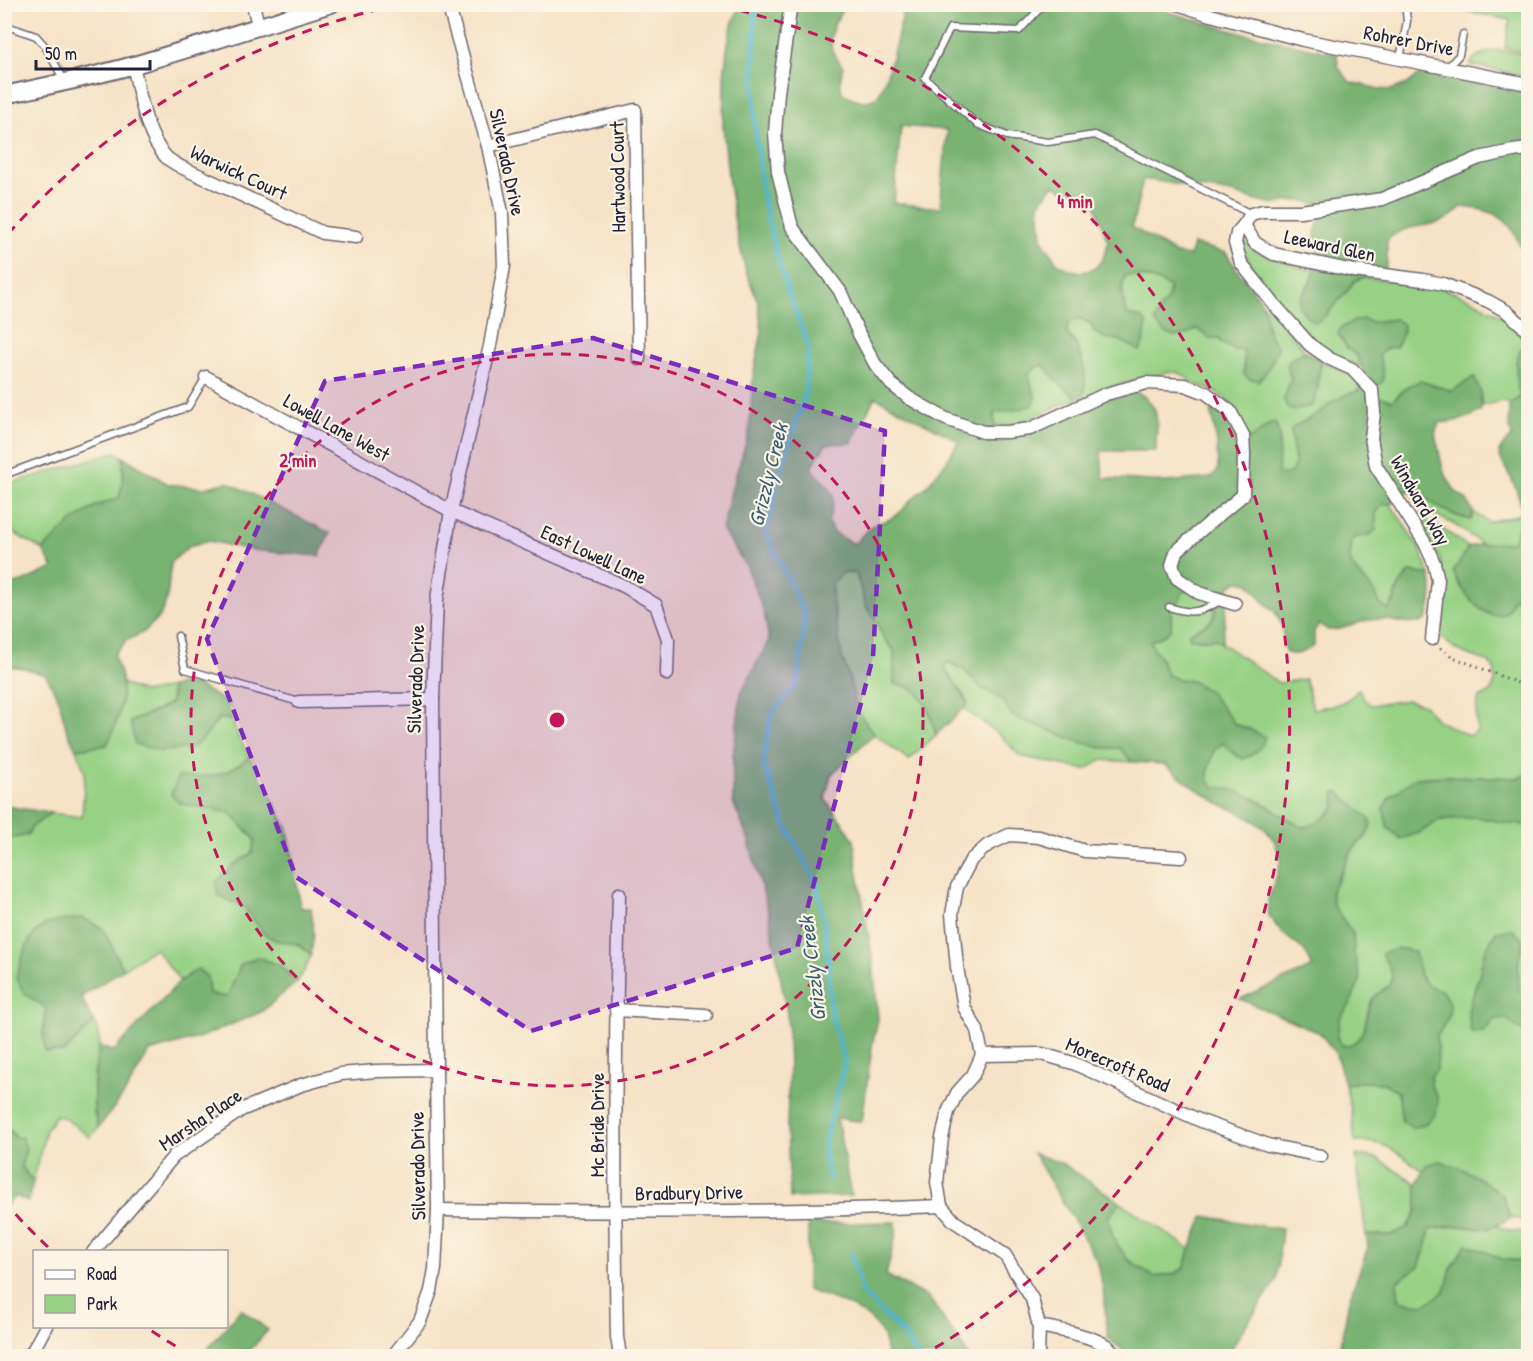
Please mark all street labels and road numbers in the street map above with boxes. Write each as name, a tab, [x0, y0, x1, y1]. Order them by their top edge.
street label: Rohrer Drive	[1362, 18, 1456, 62]
street label: Silverado Drive	[484, 106, 532, 218]
street label: Hartwood Court	[603, 120, 631, 233]
street label: Warwick Court	[186, 138, 293, 207]
street label: Leeward Glen	[1282, 222, 1378, 268]
street label: Lowell Lane West	[279, 387, 396, 468]
street label: Windward Way	[1384, 450, 1458, 550]
street label: East Lowell Lane	[537, 518, 651, 590]
street label: Silverado Drive	[400, 624, 430, 734]
street label: Morecroft Road	[1062, 1030, 1174, 1098]
street label: Mc Bride Drive	[583, 1073, 610, 1177]
street label: Marsha Place	[153, 1081, 247, 1157]
street label: Silverado Drive	[403, 1111, 431, 1221]
street label: Bradbury Drive	[635, 1178, 743, 1206]

